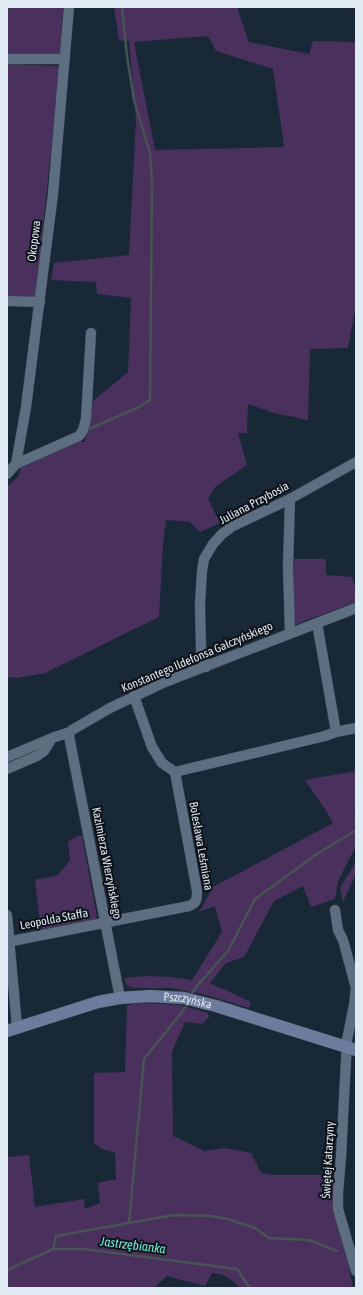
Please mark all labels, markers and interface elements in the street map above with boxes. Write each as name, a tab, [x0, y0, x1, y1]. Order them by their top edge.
street label: Okopowa	[25, 220, 43, 262]
street label: Juliana Przybosia	[217, 479, 291, 527]
street label: Konstantego Ildefonsa Gałczyńskiego	[119, 619, 275, 695]
street label: Bolesława Leśmiana	[186, 801, 216, 891]
street label: Kazimierza Wierzyńskiego	[89, 806, 125, 920]
street label: Leopolda Staffa	[19, 906, 89, 932]
street label: Pszczyńska	[163, 990, 213, 1012]
street label: Świętej Katarzyny	[319, 1121, 337, 1199]
water label: Jastrzębianka	[98, 1233, 167, 1256]

